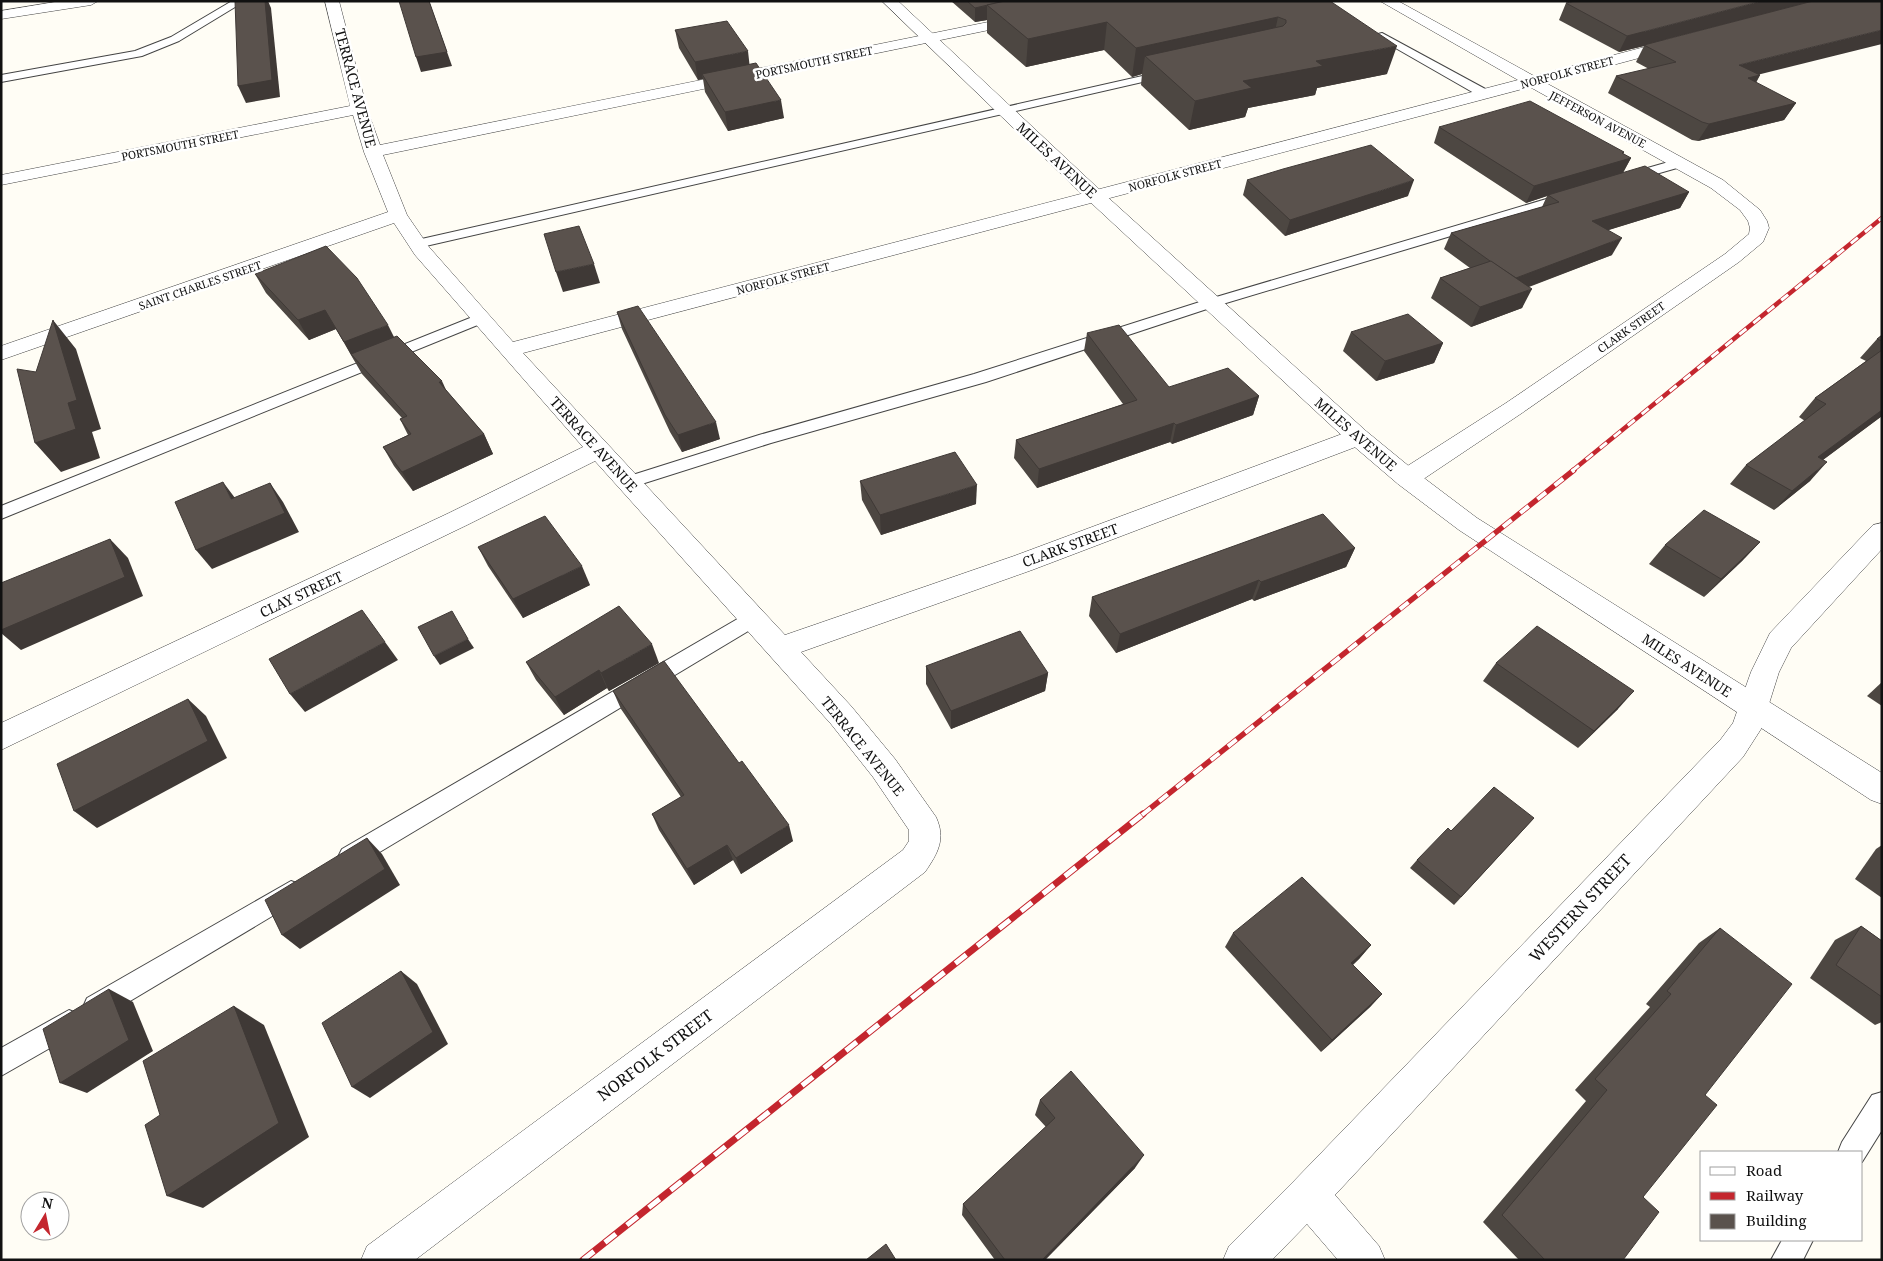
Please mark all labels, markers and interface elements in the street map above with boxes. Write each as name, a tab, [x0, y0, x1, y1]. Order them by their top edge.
street label: TERRACE AVENUE	[331, 26, 381, 150]
street label: PORTSMOUTH STREET	[754, 42, 874, 82]
street label: NORFOLK STREET	[1519, 52, 1616, 92]
street label: JEFFERSON AVENUE	[1546, 87, 1649, 151]
street label: MILES AVENUE	[1013, 118, 1101, 202]
street label: PORTSMOUTH STREET	[120, 126, 240, 164]
street label: NORFOLK STREET	[1127, 155, 1224, 195]
street label: SAINT CHARLES STREET	[137, 257, 264, 313]
street label: NORFOLK STREET	[735, 258, 832, 298]
street label: CLARK STREET	[1594, 298, 1668, 356]
street label: TERRACE AVENUE	[546, 392, 642, 496]
street label: MILES AVENUE	[1311, 393, 1401, 475]
street label: CLARK STREET	[1019, 519, 1121, 571]
street label: CLAY STREET	[256, 566, 346, 622]
street label: MILES AVENUE	[1638, 629, 1736, 701]
street label: TERRACE AVENUE	[817, 692, 909, 800]
street label: WESTERN STREET	[1524, 849, 1636, 967]
street label: NORFOLK STREET	[593, 1004, 718, 1106]
legend	[1700, 1151, 1863, 1241]
text: Road	[1746, 1160, 1782, 1180]
text: Railway	[1746, 1185, 1804, 1205]
north arrow	[20, 1191, 70, 1241]
text: N	[40, 1192, 54, 1213]
text: Building	[1746, 1210, 1807, 1230]

